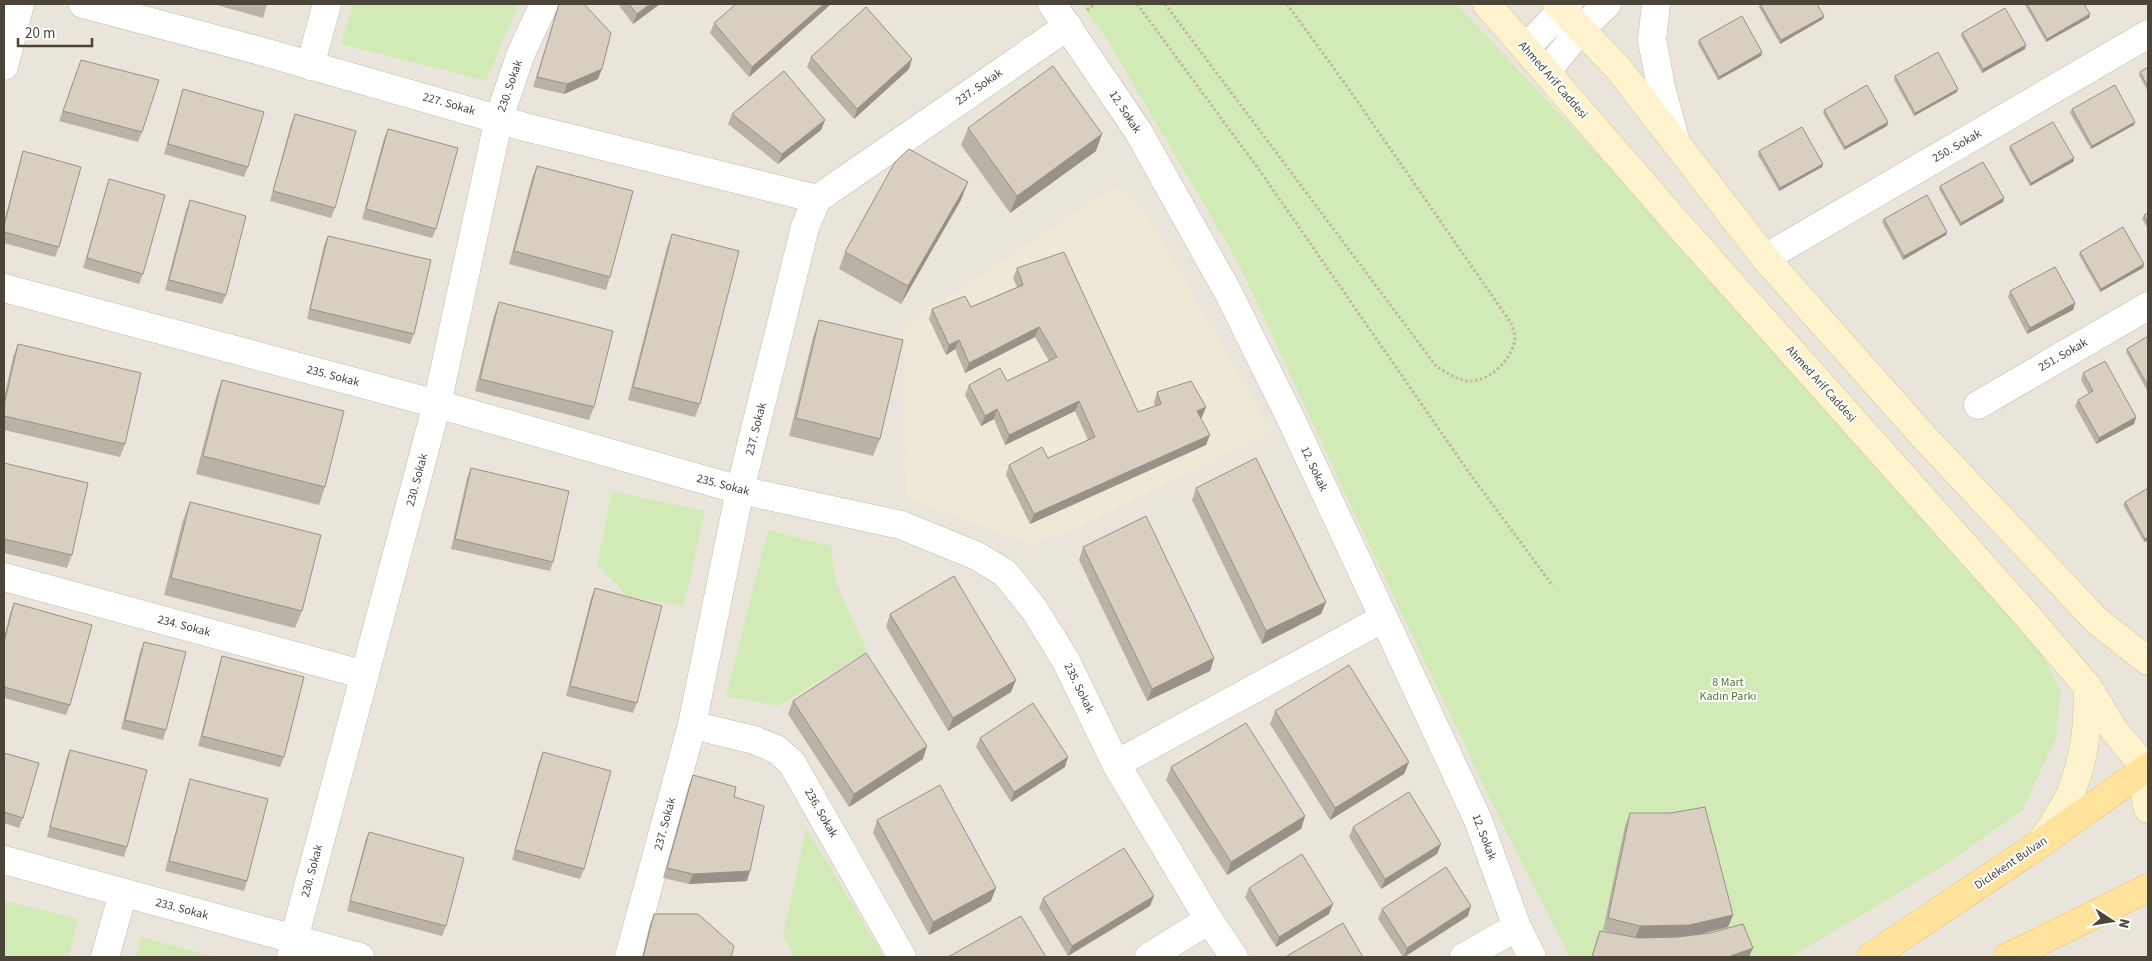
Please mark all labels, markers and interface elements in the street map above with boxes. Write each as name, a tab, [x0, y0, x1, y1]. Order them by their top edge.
scale bar	[18, 15, 91, 47]
text: 20 m	[25, 23, 55, 44]
street label: Ahmed Arif Caddesi	[1515, 38, 1591, 122]
street label: 230. Sokak	[493, 58, 527, 114]
street label: 237. Sokak	[952, 65, 1006, 109]
street label: 12. Sokak	[1105, 87, 1145, 137]
street label: 227. Sokak	[421, 88, 477, 120]
street label: 250. Sokak	[1929, 125, 1985, 167]
street label: 251. Sokak	[2035, 334, 2091, 376]
street label: Ahmed Arif Caddesi	[1782, 342, 1860, 426]
street label: 235. Sokak	[305, 361, 361, 391]
street label: 237. Sokak	[741, 401, 771, 457]
street label: 12. Sokak	[1296, 444, 1332, 494]
street label: 230. Sokak	[402, 452, 432, 508]
street label: 235. Sokak	[695, 470, 751, 500]
street label: 234. Sokak	[156, 611, 212, 641]
street label: 235. Sokak	[1060, 660, 1098, 716]
park label: 8 Mart Kadın Parkı	[1700, 674, 1756, 705]
street label: 236. Sokak	[800, 785, 842, 841]
street label: 237. Sokak	[650, 796, 680, 852]
street label: 12. Sokak	[1467, 812, 1501, 863]
street label: Diclekent Bulvarı	[1971, 832, 2051, 894]
street label: 230. Sokak	[297, 843, 327, 899]
street label: 233. Sokak	[154, 894, 210, 924]
north arrow	[2087, 896, 2137, 946]
text: N	[2113, 917, 2134, 930]

